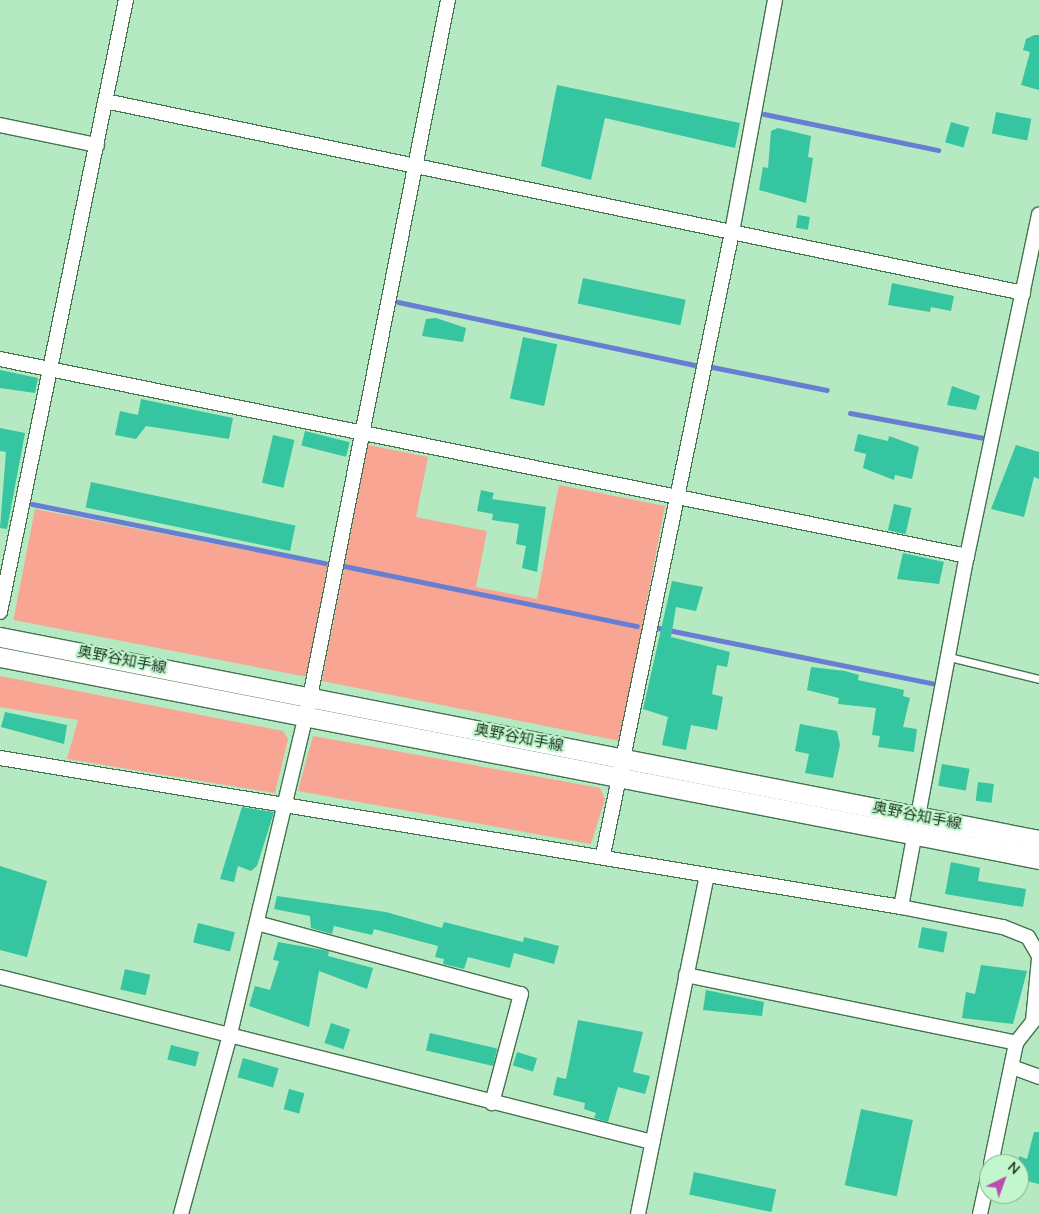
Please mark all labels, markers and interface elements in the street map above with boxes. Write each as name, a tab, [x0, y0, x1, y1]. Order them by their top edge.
street label: 奥野谷知手線	[76, 643, 168, 677]
street label: 奥野谷知手線	[473, 721, 565, 755]
street label: 奥野谷知手線	[871, 799, 963, 833]
north arrow	[979, 1154, 1029, 1204]
text: N	[1003, 1158, 1024, 1179]

